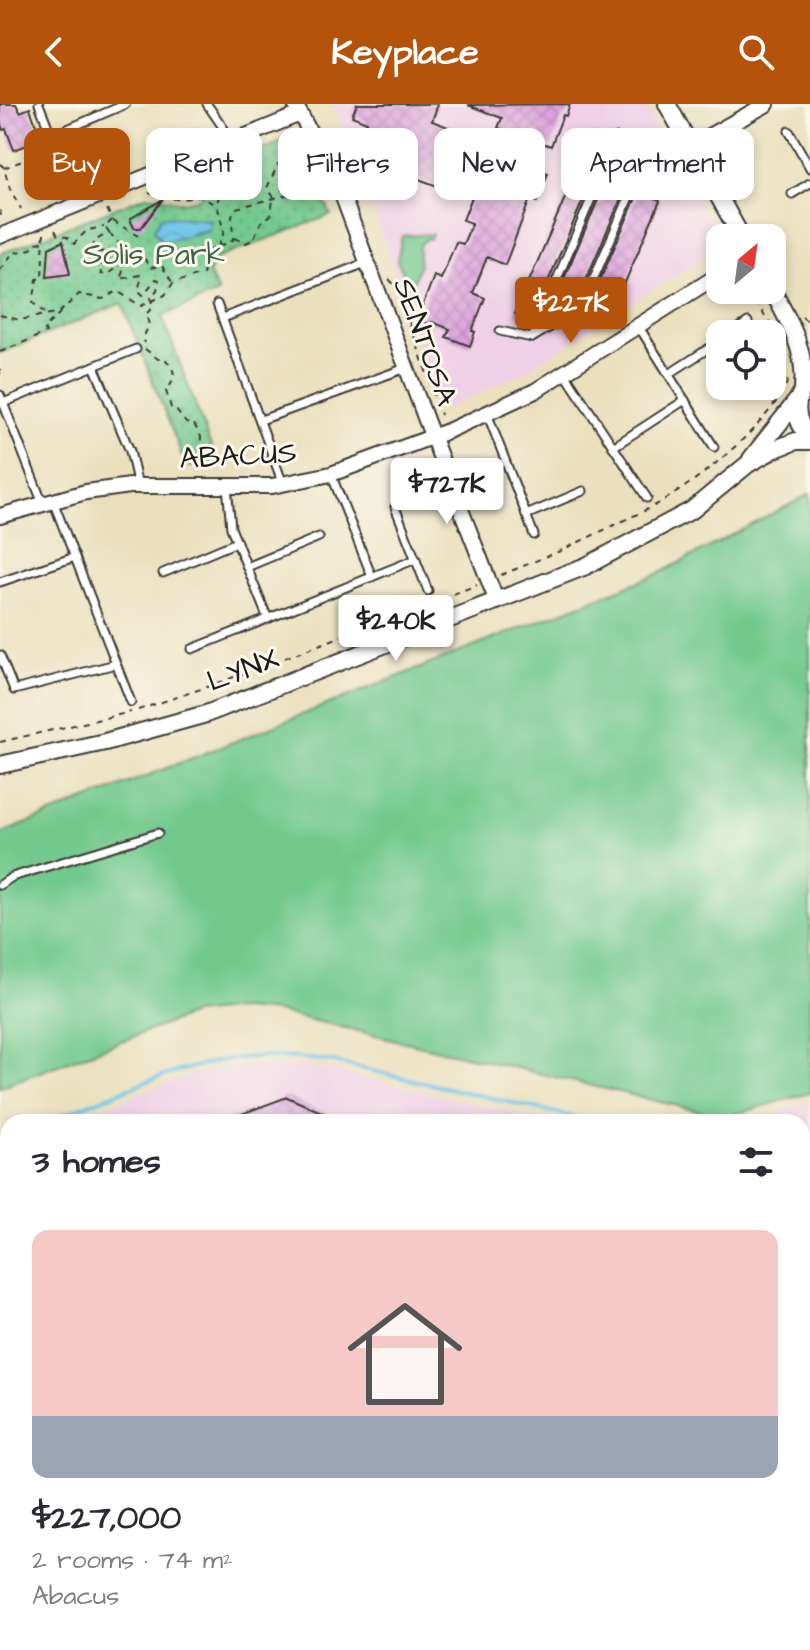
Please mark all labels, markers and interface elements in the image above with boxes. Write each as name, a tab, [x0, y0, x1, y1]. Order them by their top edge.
text: Keyplace	[331, 27, 479, 78]
icon: back	[32, 30, 76, 74]
icon: search	[734, 30, 778, 74]
chip: Buy	[24, 128, 130, 200]
chip: Rent	[146, 128, 262, 200]
chip: Filters	[278, 128, 418, 200]
chip: New	[434, 128, 545, 200]
chip: Apartment	[561, 128, 754, 200]
north arrow	[706, 224, 786, 304]
map controls	[706, 224, 786, 400]
park label: Solis Park	[83, 234, 225, 276]
street label: SENTOSA	[383, 272, 467, 412]
pin: $227K	[515, 277, 627, 345]
text: $227K	[533, 285, 609, 321]
button: locate	[706, 320, 786, 400]
street label: ABACUS	[178, 432, 298, 480]
pin: $727K	[391, 458, 503, 526]
text: $727K	[408, 466, 486, 502]
pin: $240K	[340, 595, 452, 663]
text: $240K	[356, 603, 436, 639]
street label: LYNX	[201, 637, 285, 703]
text: 3 homes	[32, 1138, 161, 1186]
icon: filters	[734, 1140, 778, 1184]
icon: home	[333, 1282, 477, 1426]
text: $227,000	[32, 1494, 181, 1542]
text: 2 rooms · 74 m²	[32, 1542, 233, 1578]
text: Abacus	[32, 1578, 119, 1614]

